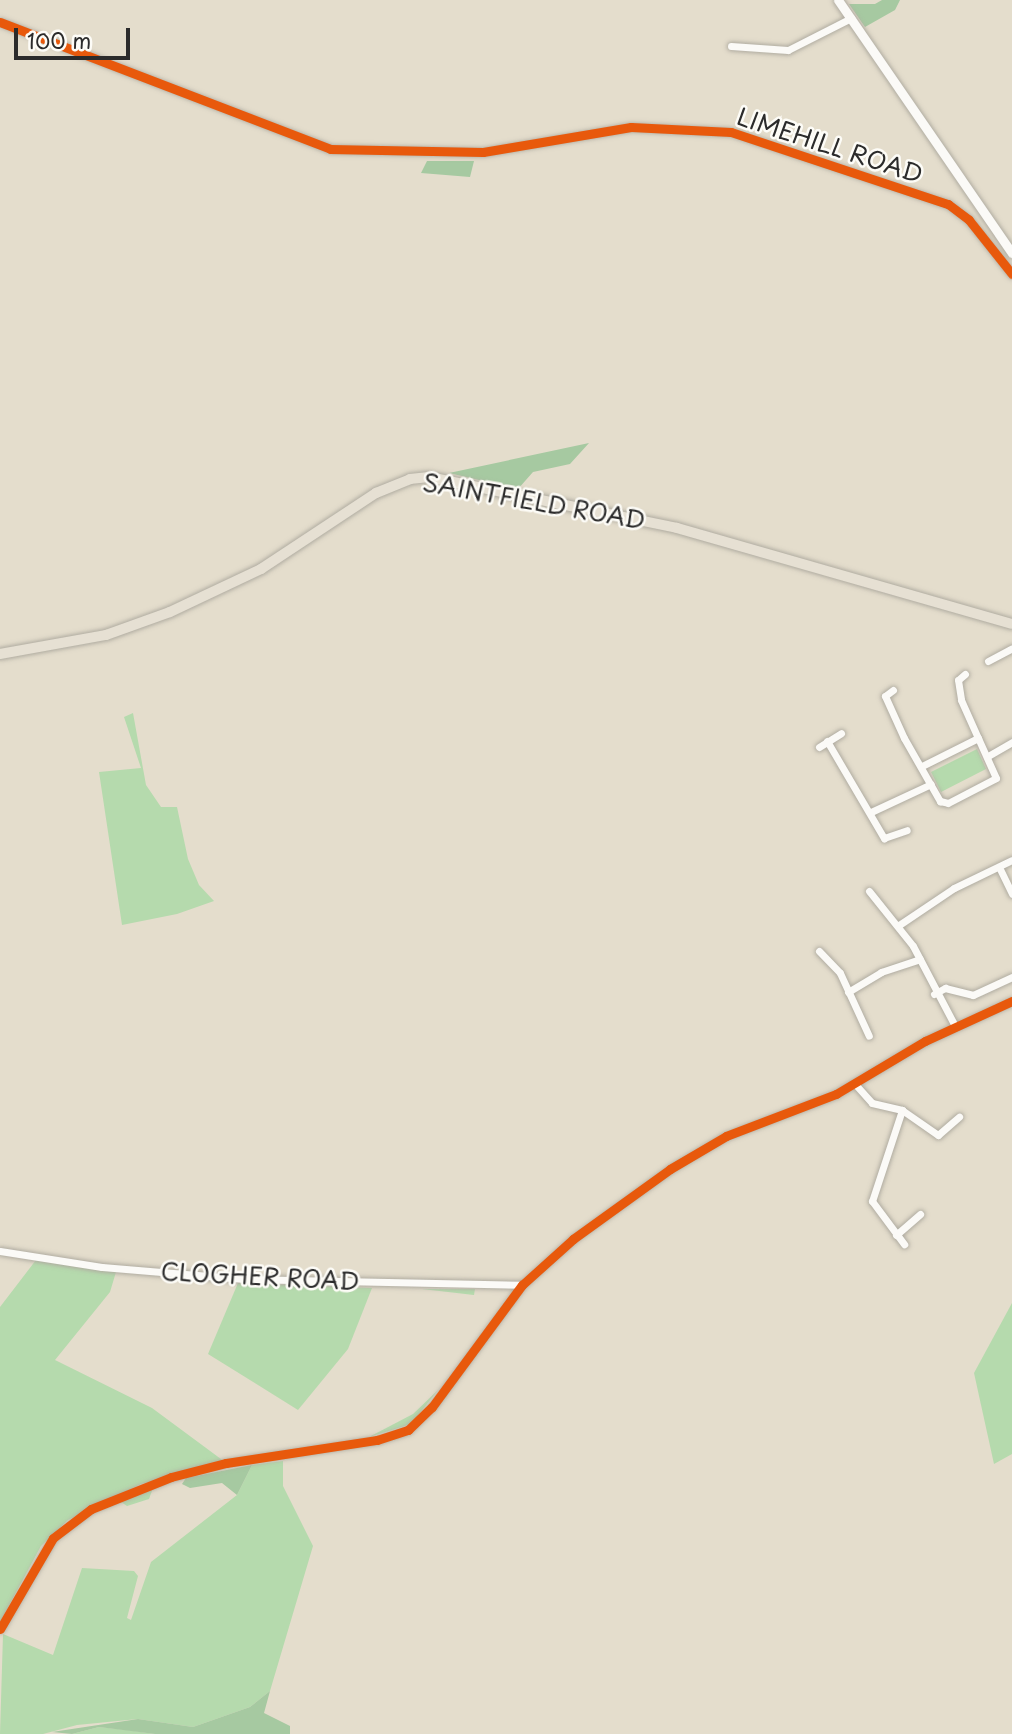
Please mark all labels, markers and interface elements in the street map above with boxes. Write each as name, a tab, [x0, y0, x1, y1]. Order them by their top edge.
scale bar	[18, 14, 133, 58]
text: 100 m	[27, 24, 91, 56]
street label: LIMEHILL ROAD	[734, 102, 926, 188]
street label: SAINTFIELD ROAD	[421, 467, 647, 535]
street label: CLOGHER ROAD	[160, 1256, 360, 1296]

